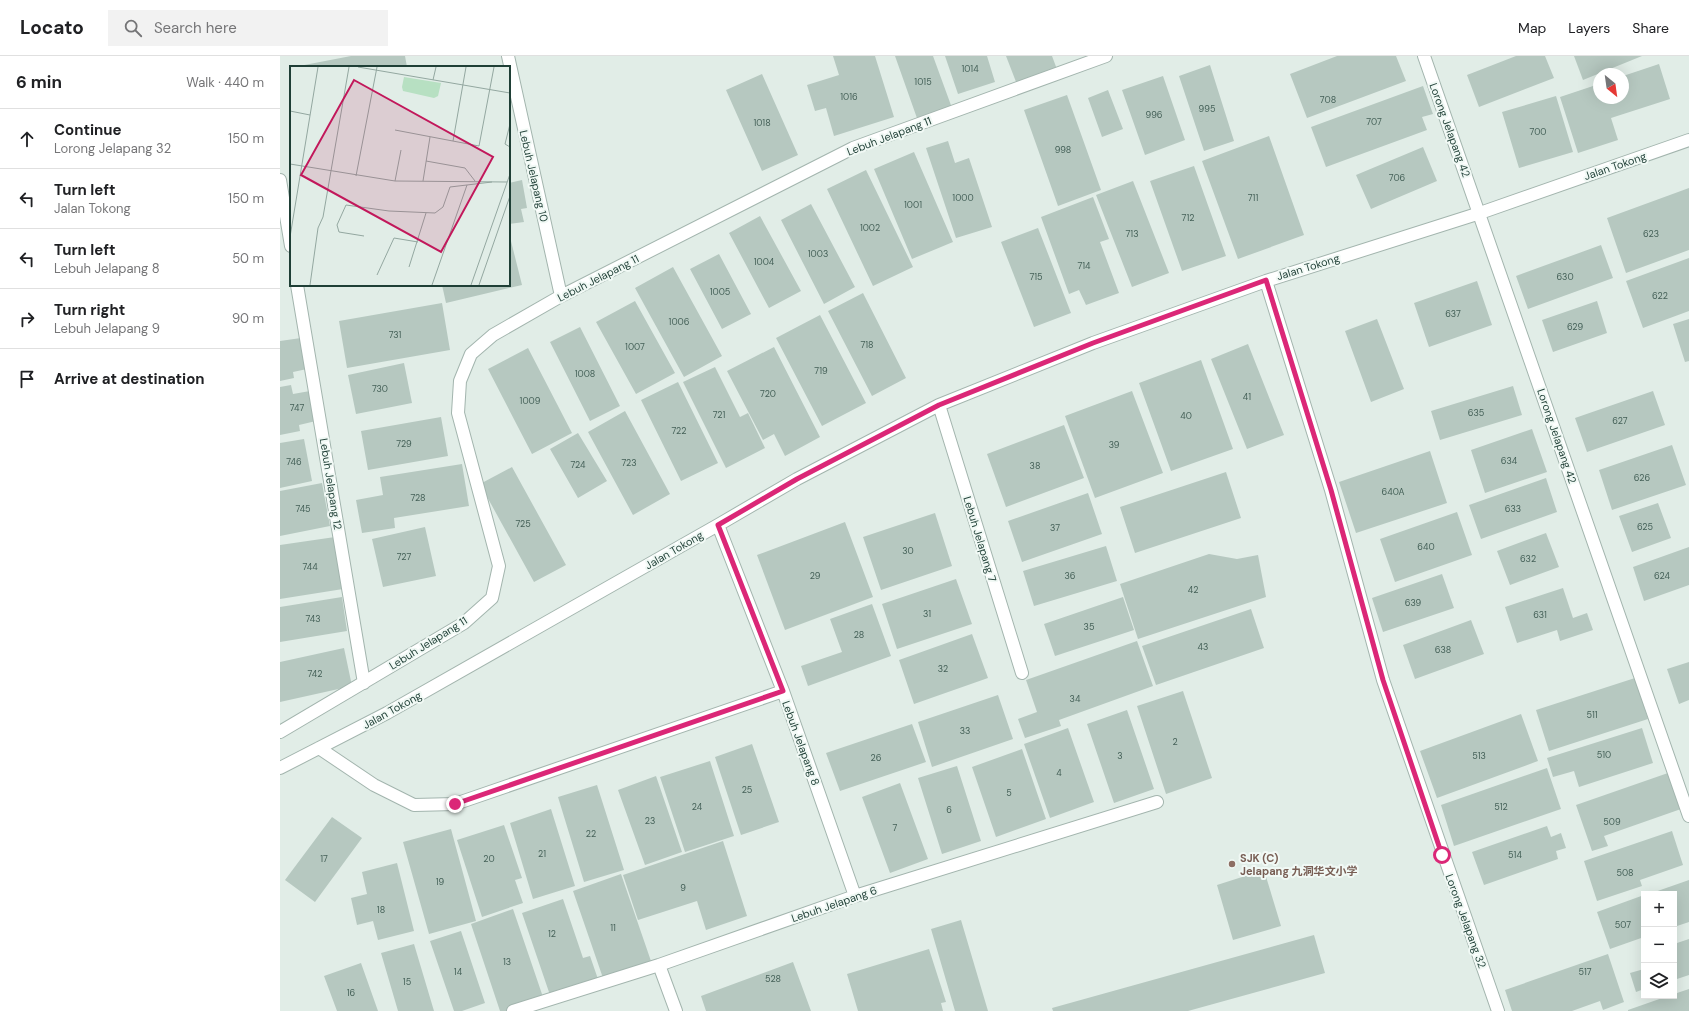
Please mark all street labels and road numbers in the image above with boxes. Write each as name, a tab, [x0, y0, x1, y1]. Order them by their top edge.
street label: Lorong Jelapang 42	[1426, 81, 1474, 179]
street label: Lebuh Jelapang 11	[845, 113, 933, 159]
street label: Lebuh Jelapang 10	[517, 129, 551, 223]
street label: Jalan Tokong	[1582, 149, 1648, 183]
street label: Lebuh Jelapang 11	[555, 251, 641, 305]
street label: Jalan Tokong	[1275, 251, 1341, 283]
street label: Lorong Jelapang 42	[1534, 387, 1580, 485]
street label: Lebuh Jelapang 12	[317, 437, 345, 531]
street label: Lebuh Jelapang 7	[960, 495, 1000, 584]
street label: Jalan Tokong	[642, 528, 706, 572]
street label: Lebuh Jelapang 11	[386, 613, 470, 673]
street label: Jalan Tokong	[360, 688, 424, 732]
street label: Lebuh Jelapang 8	[779, 699, 823, 787]
street label: Lorong Jelapang 32	[1442, 872, 1490, 970]
street label: Lebuh Jelapang 6	[789, 883, 879, 925]

